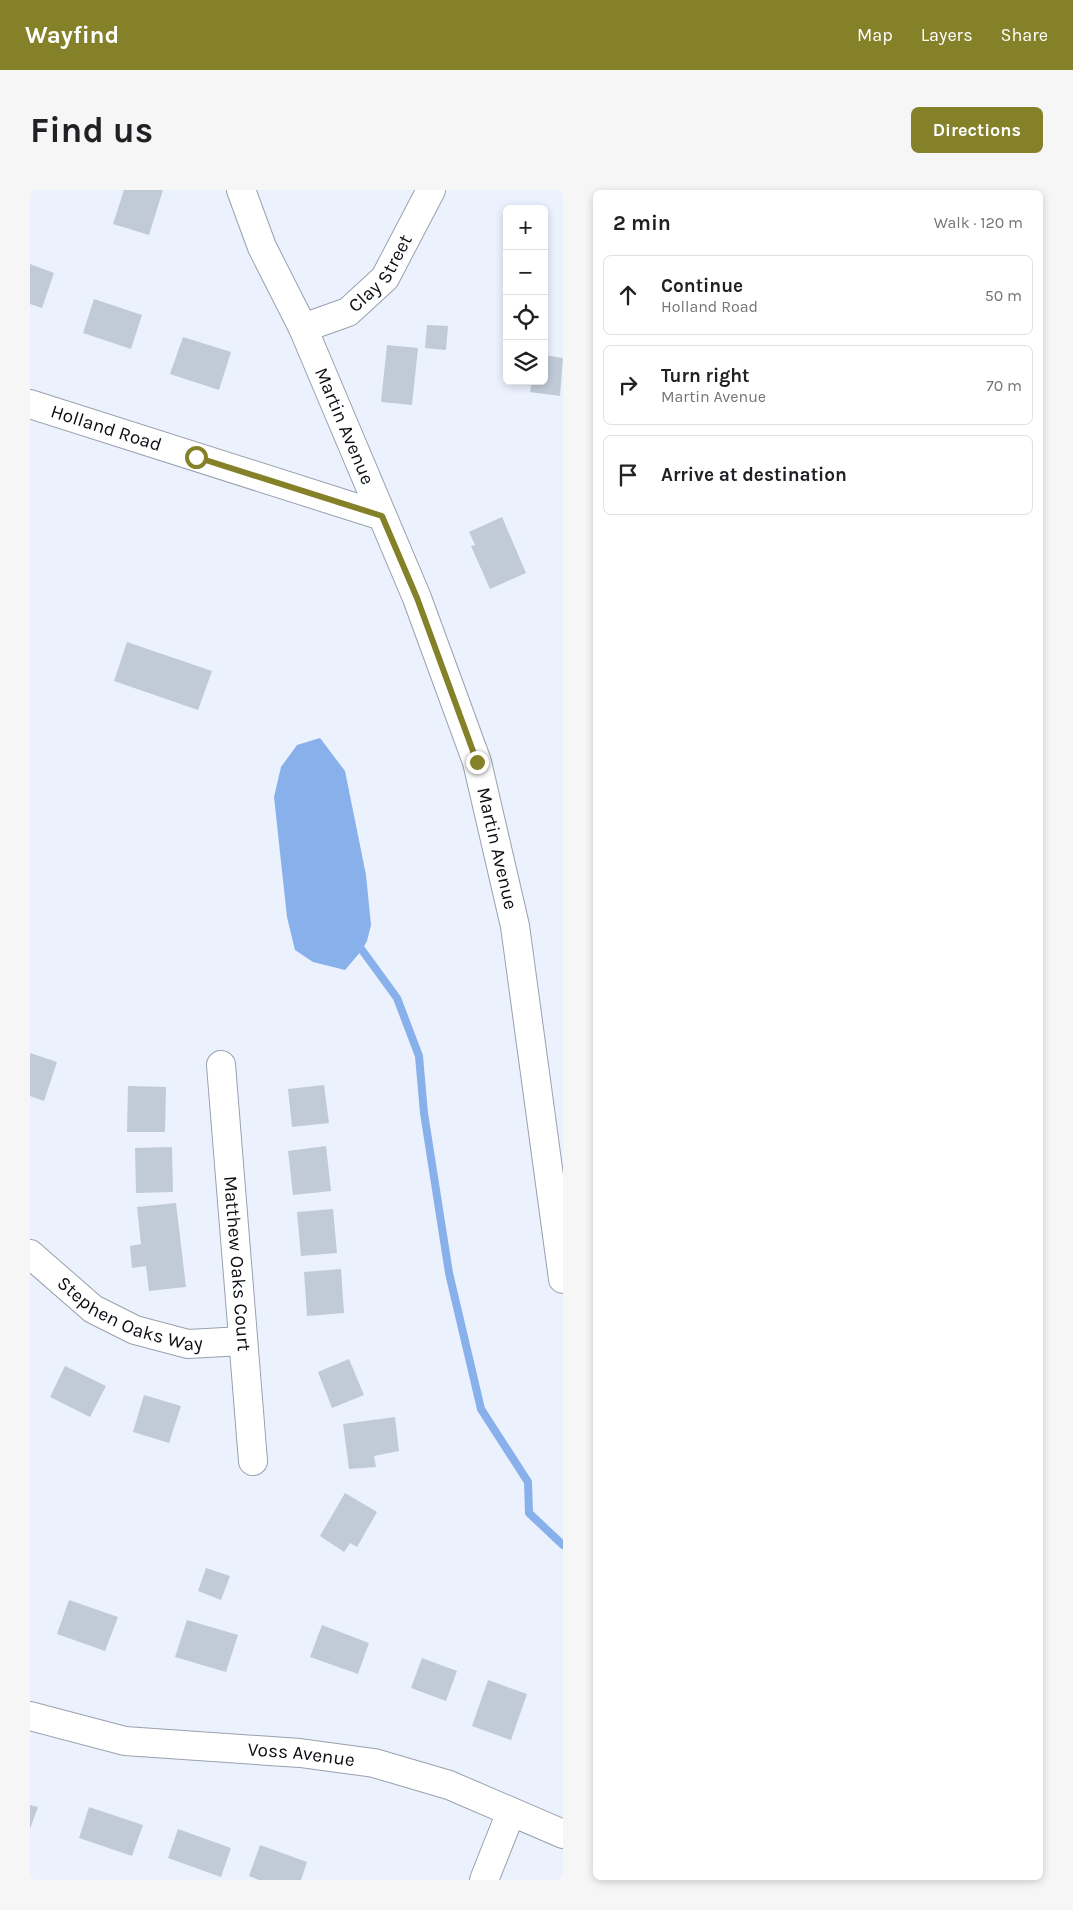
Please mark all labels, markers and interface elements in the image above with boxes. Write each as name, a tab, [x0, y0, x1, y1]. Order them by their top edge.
text: Wayfind	[25, 21, 119, 49]
text: Map	[857, 24, 893, 46]
text: Layers	[921, 24, 973, 46]
text: Share	[1001, 24, 1048, 46]
button: Directions	[911, 107, 1043, 153]
text: Find us	[30, 110, 153, 151]
map controls	[503, 205, 548, 385]
button: +	[503, 205, 548, 250]
text: 2 min	[613, 211, 671, 235]
text: Walk · 120 m	[934, 213, 1023, 232]
street label: Clay Street	[344, 231, 417, 317]
button: −	[503, 250, 548, 295]
text: Continue	[661, 275, 743, 297]
icon: ahead	[614, 281, 642, 309]
text: 50 m	[985, 286, 1022, 305]
button: locate	[503, 295, 548, 340]
text: Holland Road	[661, 297, 758, 316]
button: layers	[503, 340, 548, 385]
street label: Martin Avenue	[310, 364, 379, 488]
text: Turn right	[661, 365, 750, 387]
icon: right	[614, 371, 642, 399]
text: 70 m	[986, 376, 1022, 395]
text: Martin Avenue	[661, 387, 766, 406]
street label: Holland Road	[48, 400, 164, 456]
route start	[185, 446, 208, 469]
icon: arrive	[614, 461, 642, 489]
text: Arrive at destination	[661, 464, 847, 486]
route end	[466, 751, 489, 774]
street label: Martin Avenue	[472, 785, 522, 912]
street label: Matthew Oaks Court	[219, 1175, 255, 1352]
street label: Stephen Oaks Way	[53, 1272, 204, 1355]
street label: Voss Avenue	[247, 1738, 356, 1771]

